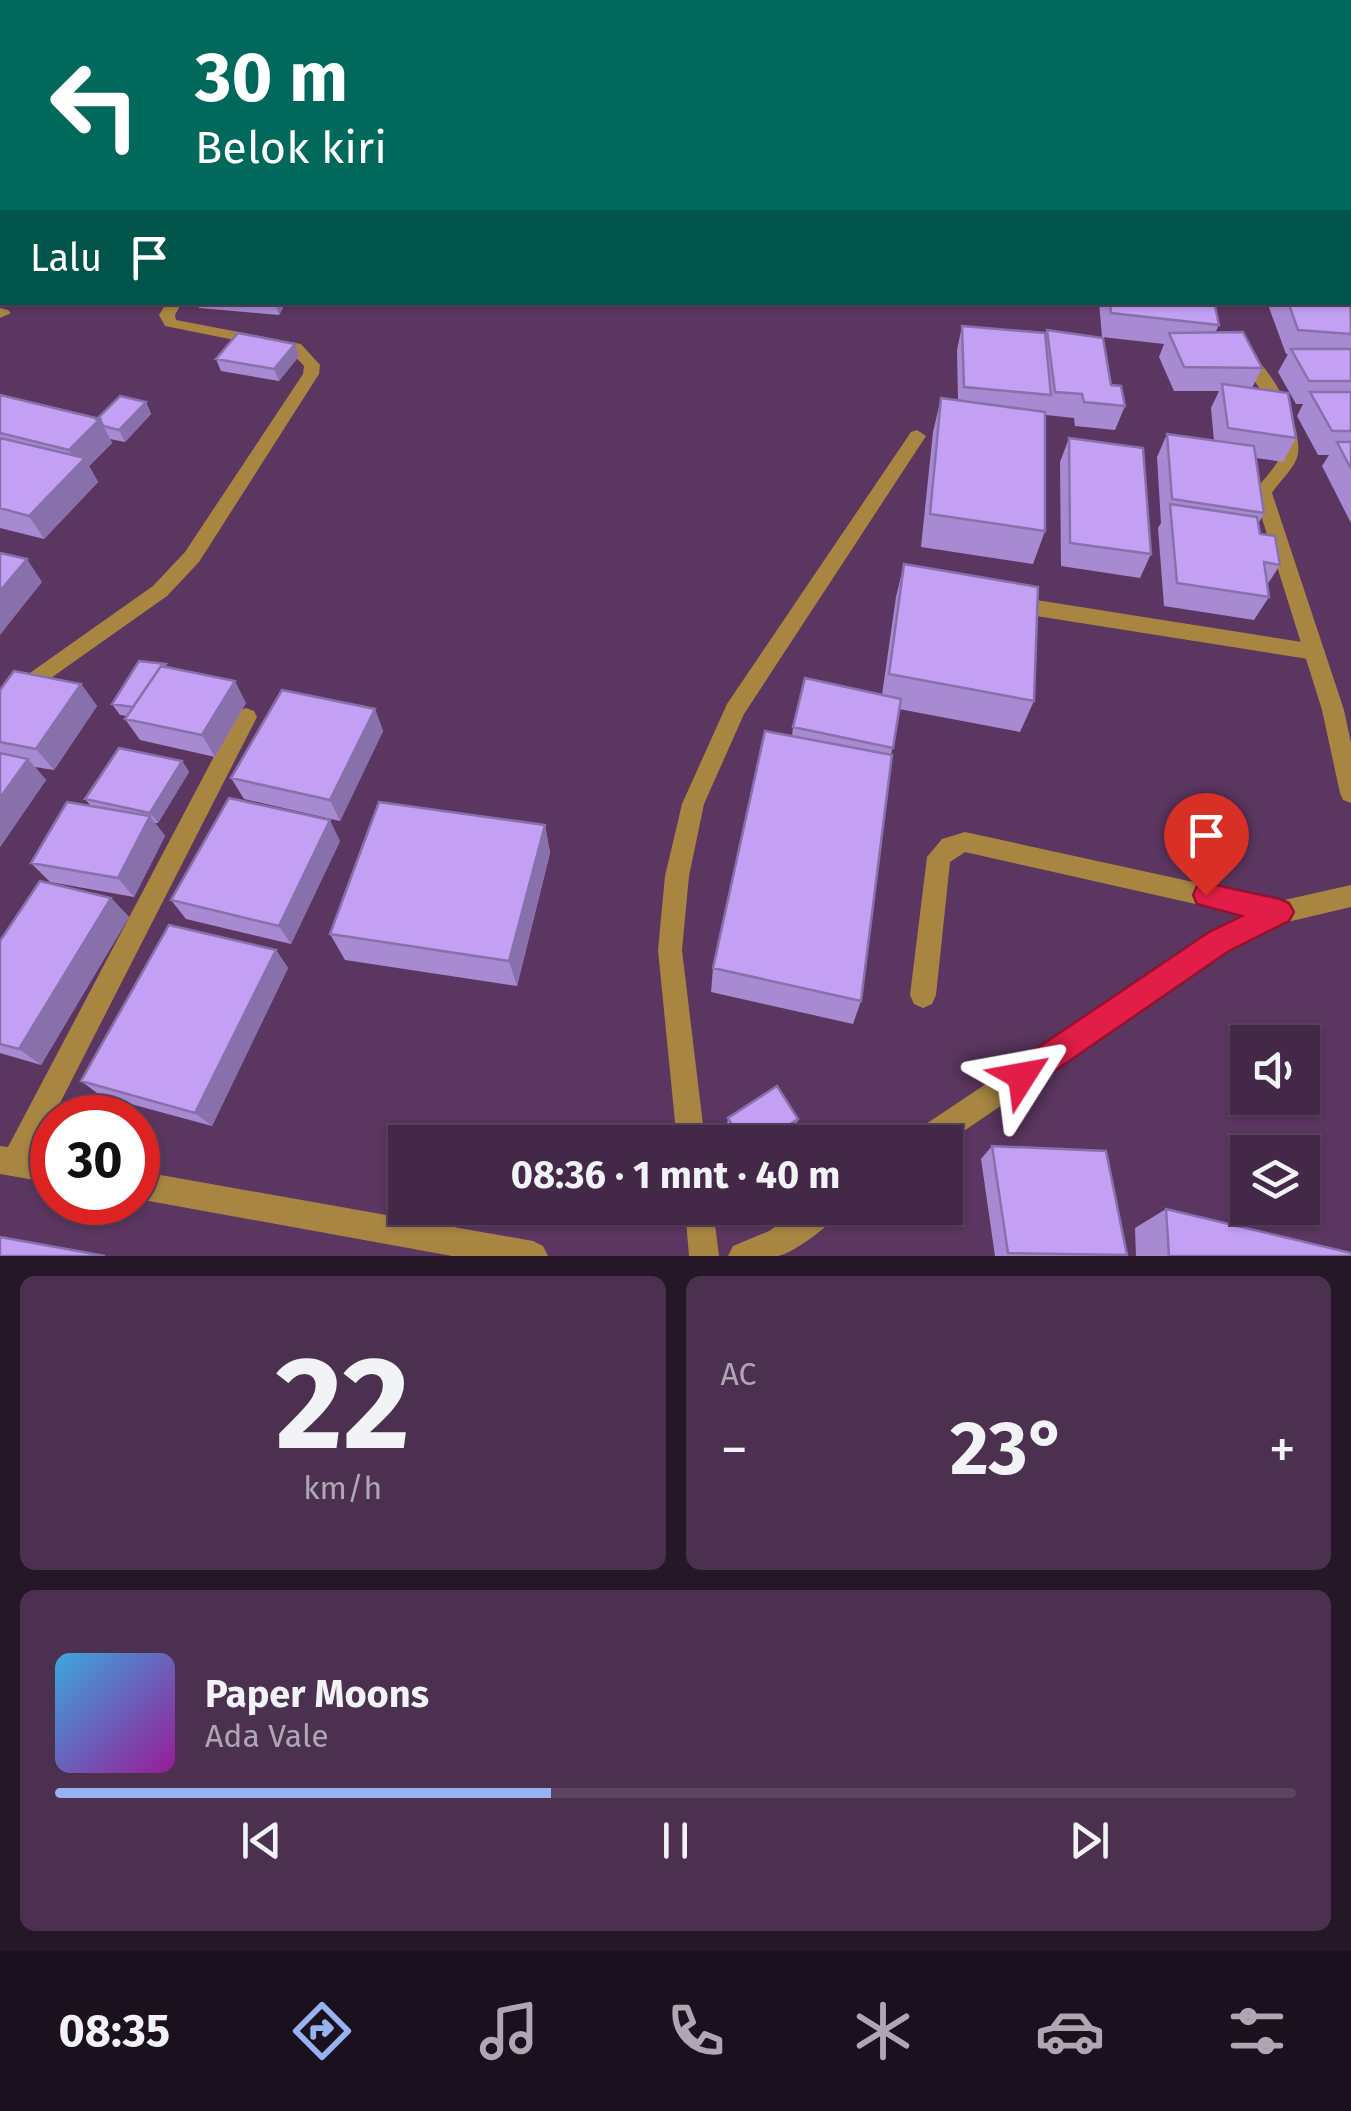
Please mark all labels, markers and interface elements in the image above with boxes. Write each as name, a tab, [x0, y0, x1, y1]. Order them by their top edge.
text: 30 m	[195, 36, 348, 120]
icon: left	[30, 40, 160, 170]
text: Belok kiri	[195, 121, 387, 175]
icon: arrive	[122, 230, 177, 285]
text: Lalu	[30, 235, 102, 281]
pin	[1164, 793, 1249, 896]
icon: arrive	[1179, 808, 1234, 863]
position arrow	[970, 1024, 1074, 1128]
map controls	[1230, 1025, 1320, 1225]
button: sound	[1230, 1025, 1320, 1115]
speed limit sign: 30	[30, 1095, 160, 1225]
button: layers	[1230, 1135, 1320, 1225]
text: 08:36 · 1 mnt · 40 m	[511, 1152, 840, 1198]
text: 22	[276, 1326, 410, 1482]
text: AC	[721, 1355, 756, 1393]
text: 23°	[950, 1404, 1067, 1494]
text: −	[721, 1417, 748, 1483]
text: +	[1269, 1417, 1296, 1483]
text: km/h	[303, 1469, 382, 1507]
text: Paper Moons	[205, 1671, 429, 1717]
text: Ada Vale	[205, 1717, 329, 1755]
icon: previous	[234, 1813, 289, 1868]
icon: pause	[648, 1813, 703, 1868]
icon: next	[1062, 1813, 1117, 1868]
icon: directions	[287, 1996, 357, 2066]
icon: music	[474, 1996, 544, 2066]
icon: phone	[661, 1996, 731, 2066]
icon: climate	[848, 1996, 918, 2066]
icon: car	[1035, 1996, 1105, 2066]
icon: filters	[1222, 1996, 1292, 2066]
text: 08:35	[59, 2004, 170, 2058]

